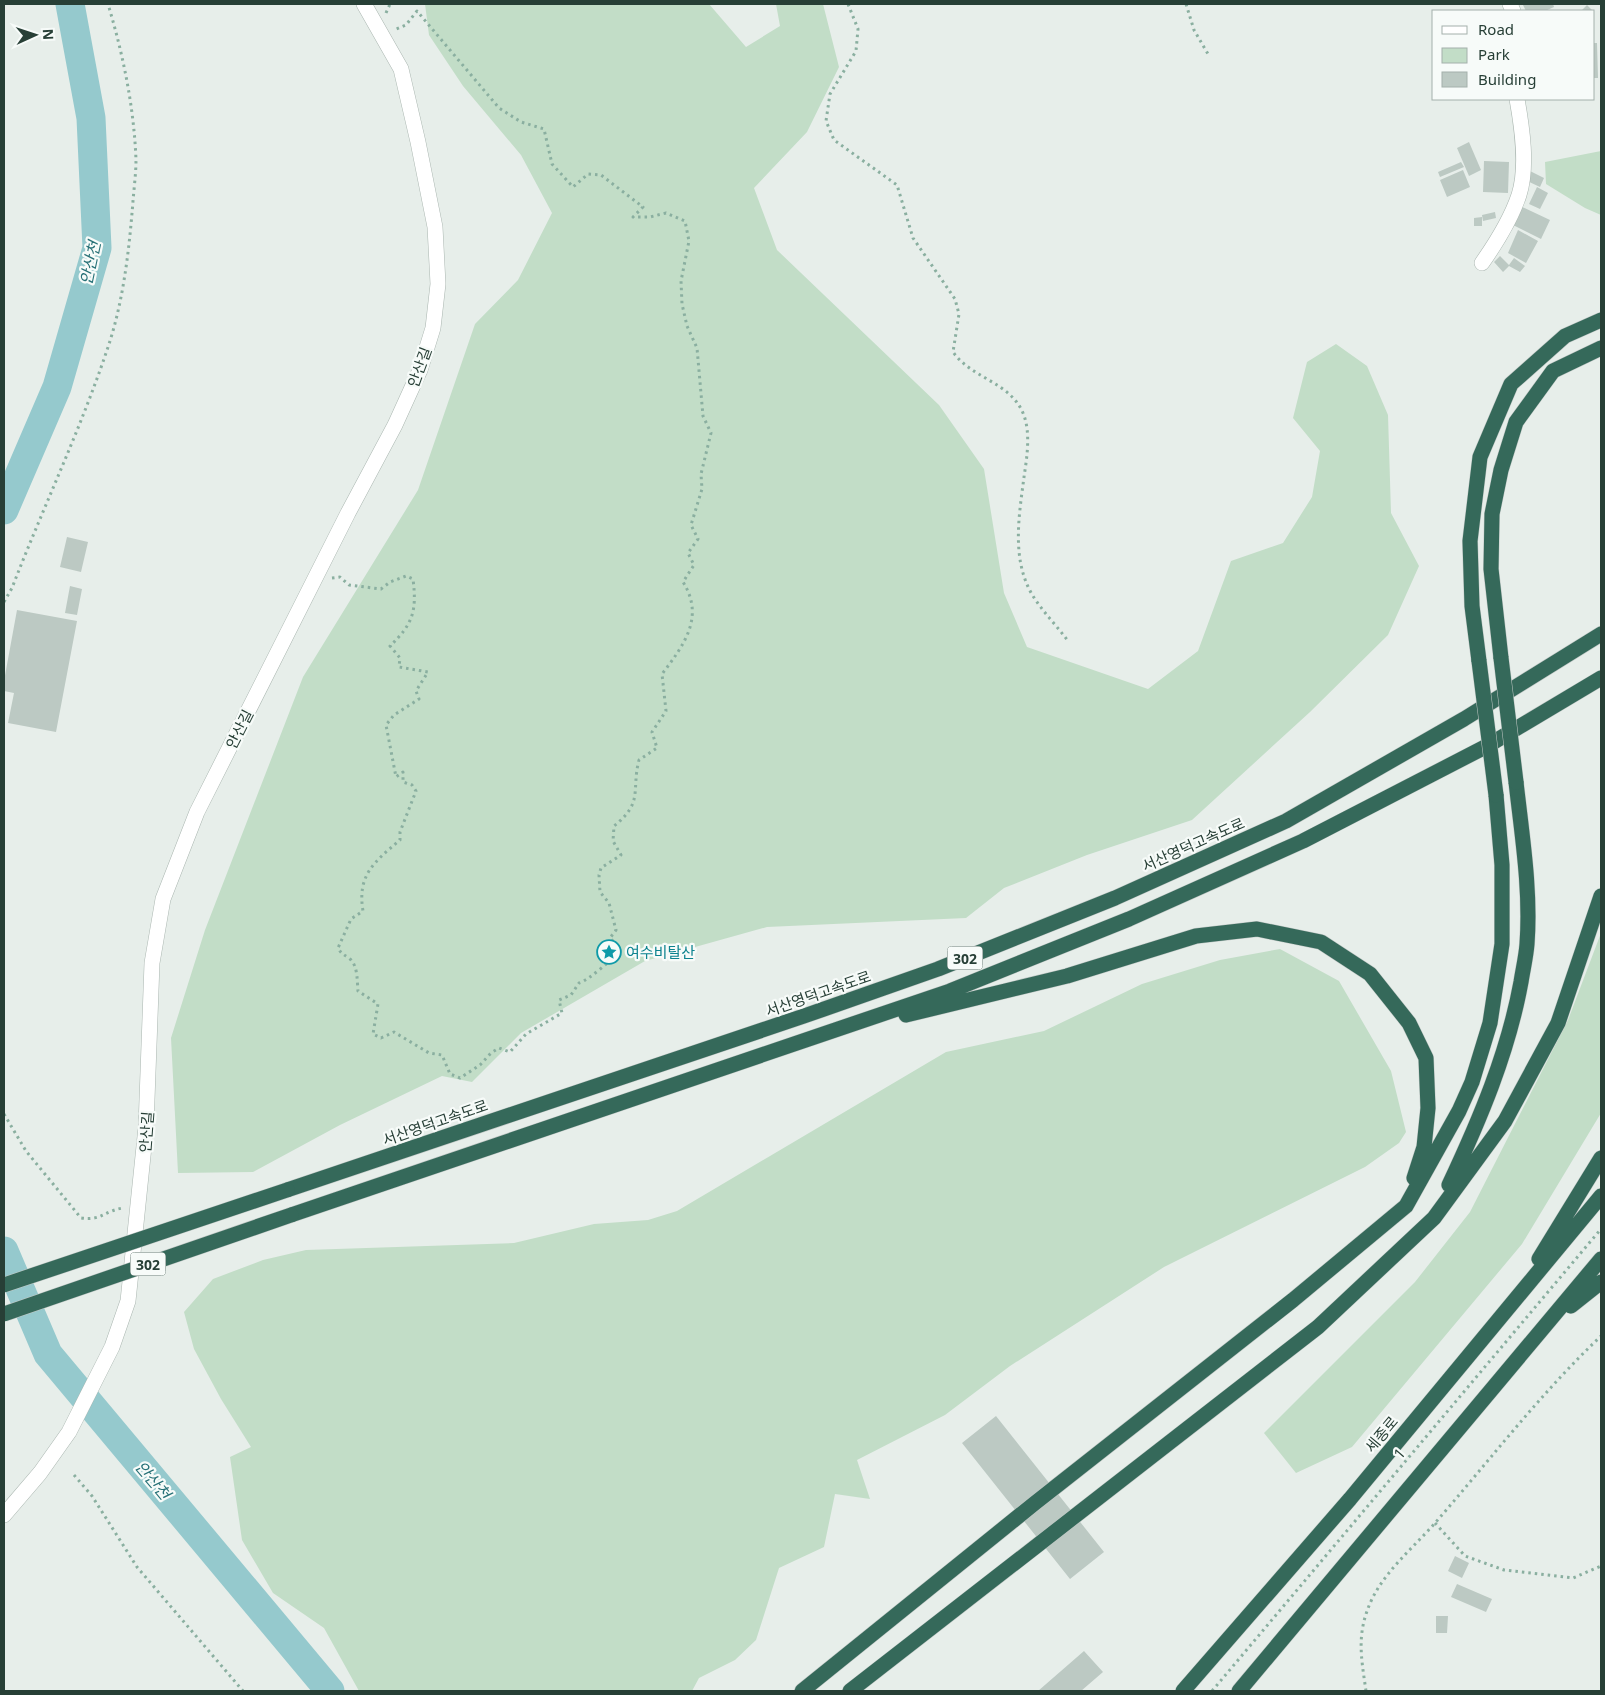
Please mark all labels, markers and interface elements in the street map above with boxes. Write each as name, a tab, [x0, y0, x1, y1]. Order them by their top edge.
north arrow	[10, 10, 60, 60]
legend	[1432, 10, 1595, 100]
text: Road	[1478, 19, 1514, 39]
text: N	[39, 28, 58, 40]
text: Park	[1478, 44, 1510, 64]
text: Building	[1478, 69, 1536, 89]
water label: 안산천	[75, 237, 106, 287]
street label: 안산길	[403, 344, 435, 390]
street label: 안산길	[221, 706, 257, 752]
street label: 서산영덕고속도로	[1139, 812, 1247, 876]
place icon: 여수비탈산	[596, 939, 622, 965]
place label: 여수비탈산	[626, 942, 695, 962]
road number: 302	[948, 946, 982, 970]
street label: 서산영덕고속도로	[763, 966, 873, 1020]
street label: 서산영덕고속도로	[380, 1095, 490, 1149]
street label: 안산길	[135, 1111, 157, 1153]
road number: 302	[130, 1252, 166, 1276]
street label: 세종로	[1360, 1412, 1402, 1456]
street label: 1	[1389, 1443, 1409, 1463]
water label: 안산천	[130, 1456, 177, 1506]

